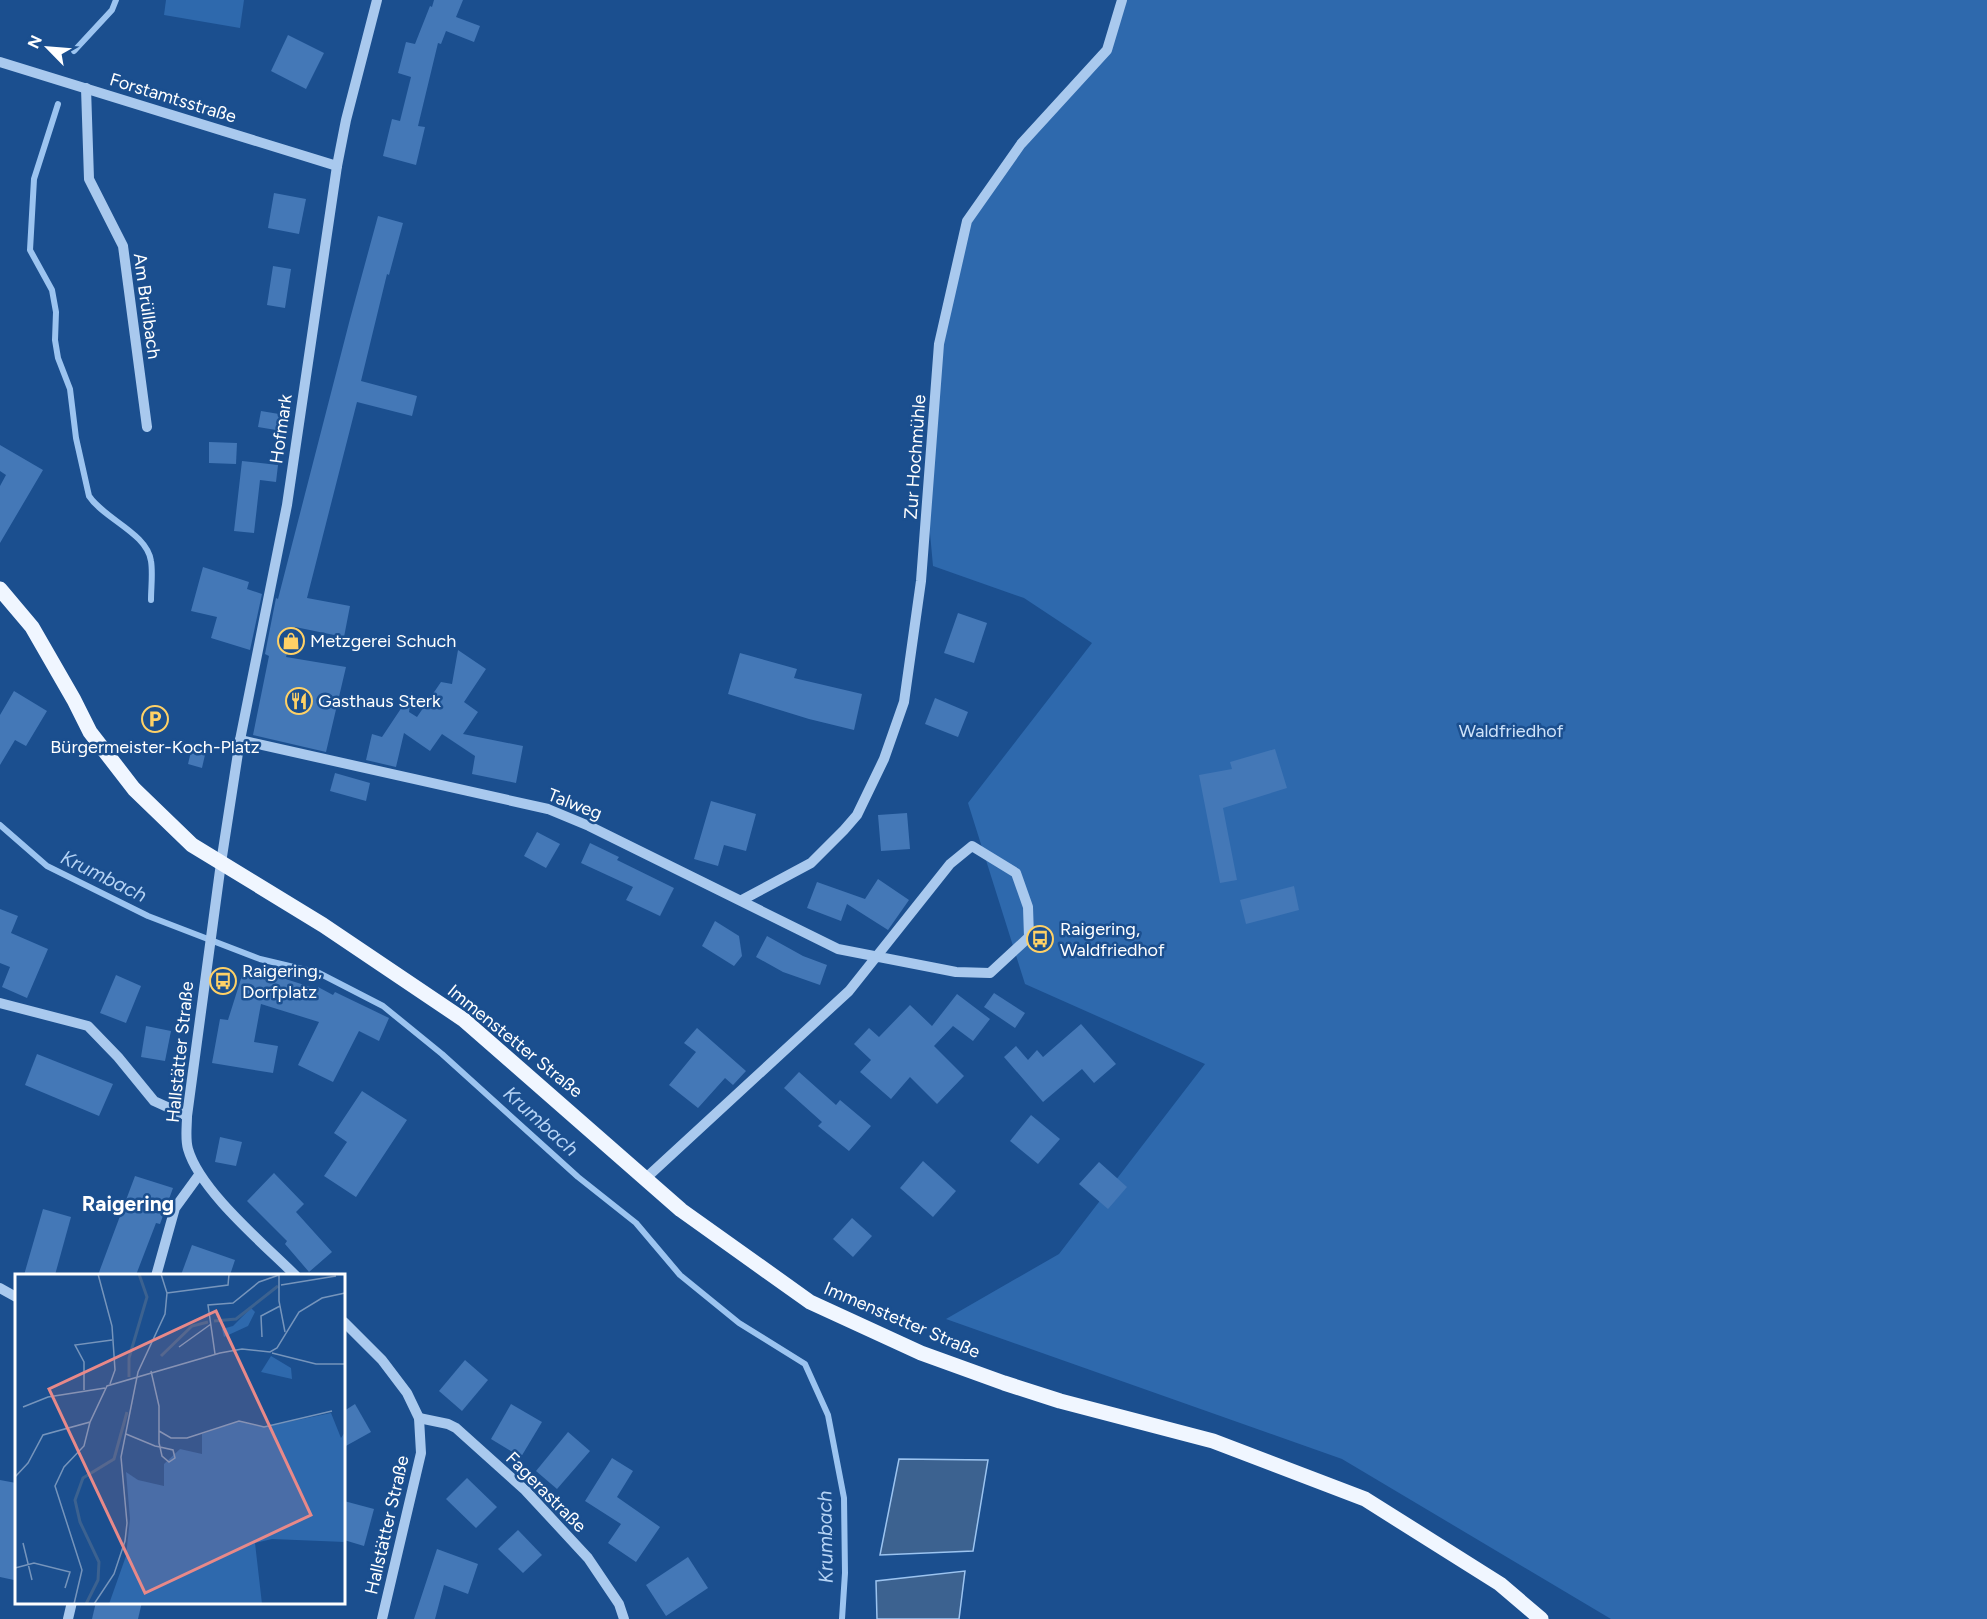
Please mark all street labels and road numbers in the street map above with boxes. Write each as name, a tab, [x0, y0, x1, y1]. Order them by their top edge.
street label: Forstamtsstraße	[107, 68, 239, 128]
street label: Am Brüllbach	[129, 252, 165, 360]
street label: Hofmark	[265, 393, 297, 465]
street label: Zur Hochmühle	[900, 394, 930, 520]
street label: Talweg	[545, 784, 605, 824]
street label: Hallstätter Straße	[162, 980, 198, 1124]
street label: Immenstetter Straße	[443, 980, 587, 1102]
street label: Immenstetter Straße	[821, 1277, 983, 1363]
street label: Fagerastraße	[501, 1447, 591, 1537]
street label: Hallstätter Straße	[360, 1453, 414, 1597]

